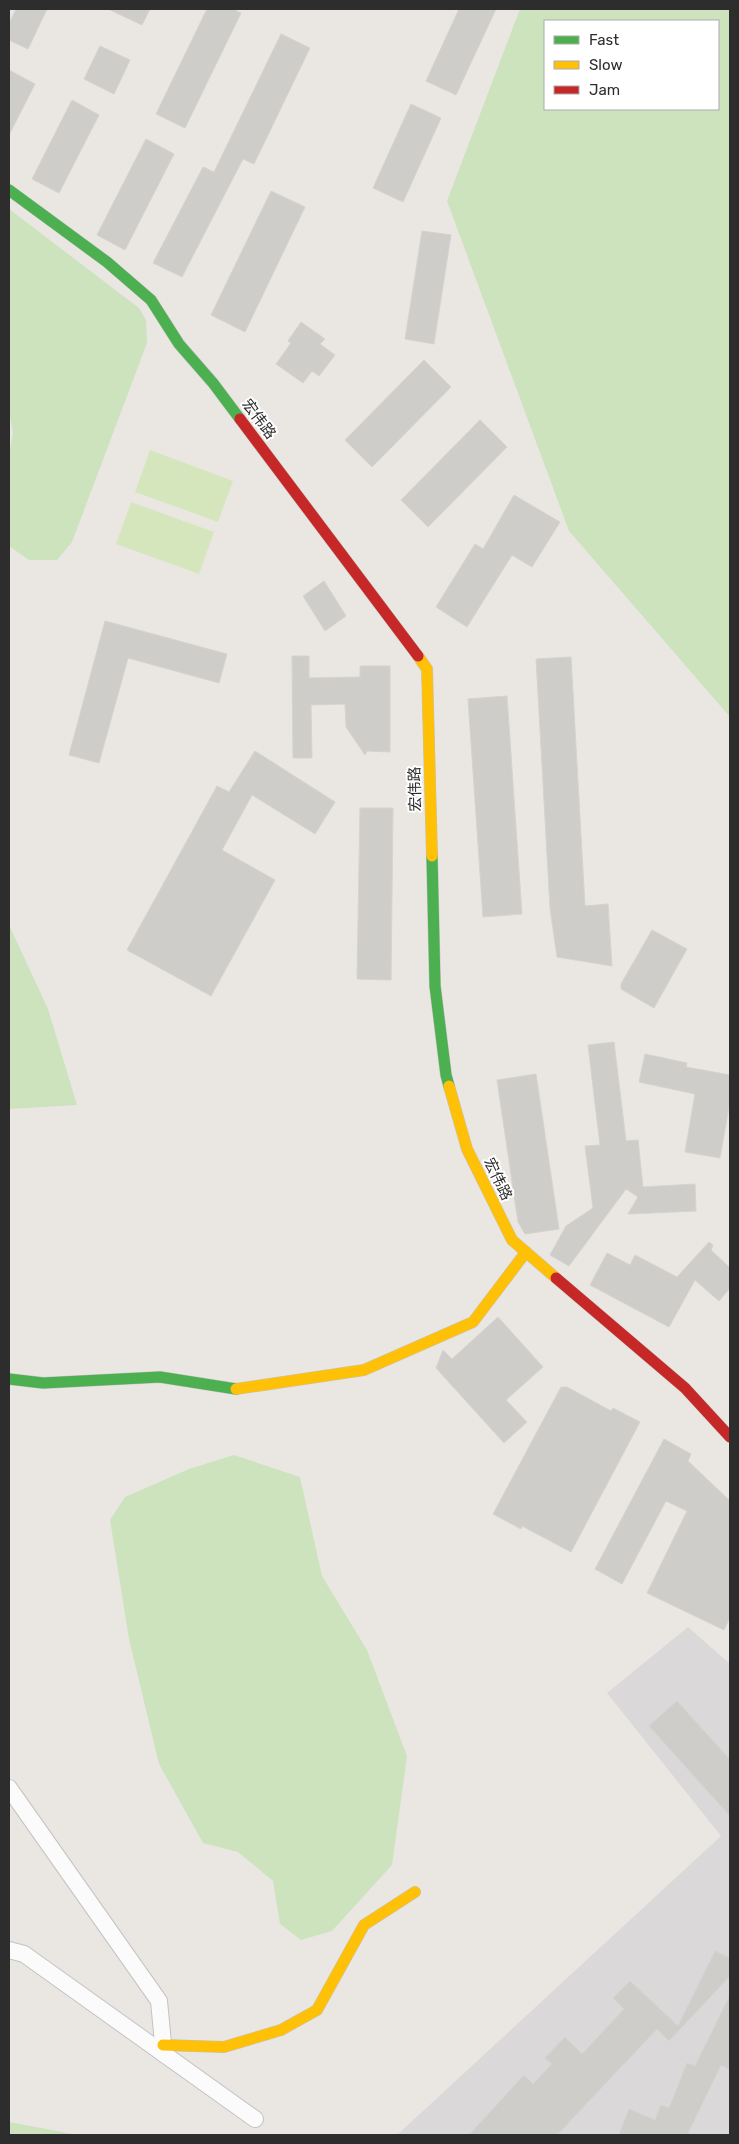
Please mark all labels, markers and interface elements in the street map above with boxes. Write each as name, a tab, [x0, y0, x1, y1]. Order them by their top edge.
legend	[544, 20, 719, 110]
text: Fast	[589, 31, 619, 49]
text: Slow	[589, 56, 622, 74]
text: Jam	[589, 81, 620, 99]
street label: 宏伟路	[238, 396, 280, 442]
street label: 宏伟路	[406, 766, 424, 812]
street label: 宏伟路	[480, 1155, 516, 1203]

